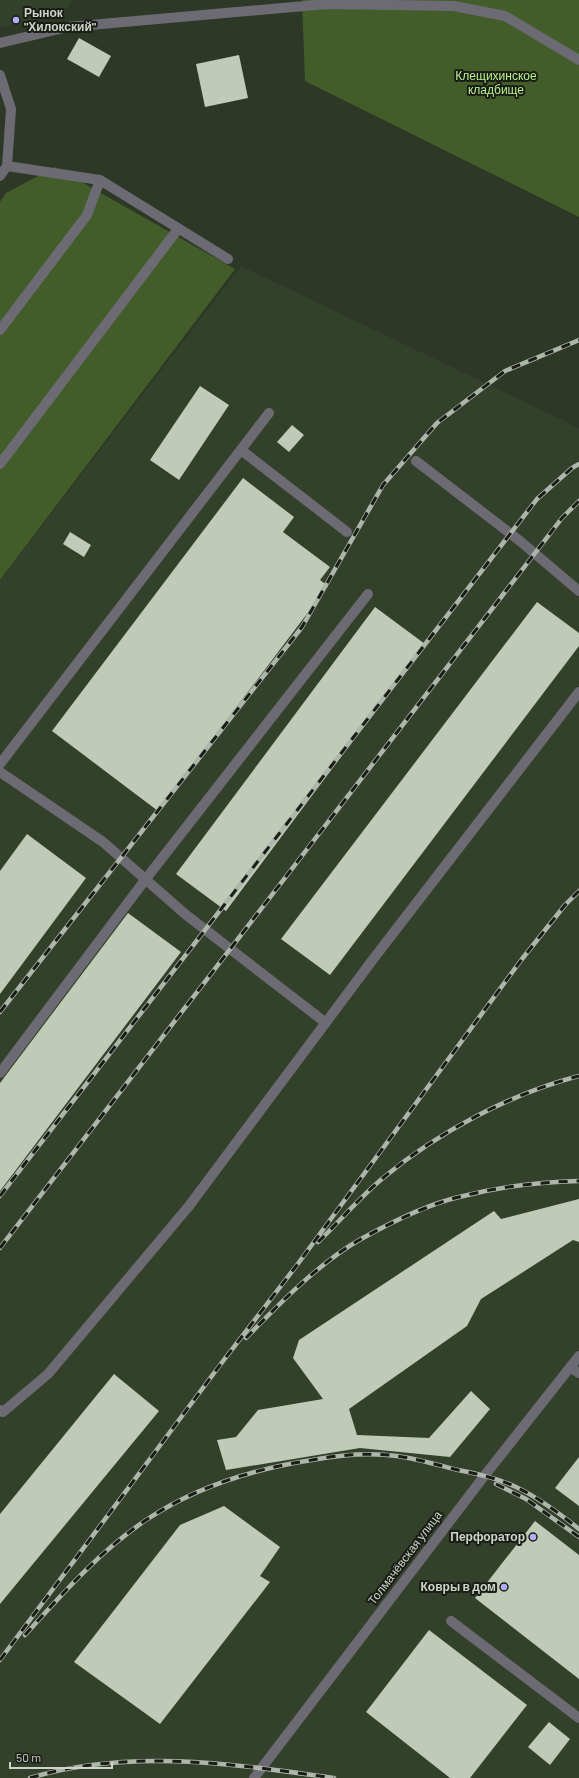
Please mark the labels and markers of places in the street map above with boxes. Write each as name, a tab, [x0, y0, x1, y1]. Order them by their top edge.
place label: Рынок "Хилокский"	[24, 5, 97, 33]
marker: Рынок "Хилокский"	[11, 15, 21, 25]
place label: Перфоратор	[450, 1529, 525, 1544]
marker: Перфоратор	[528, 1532, 538, 1542]
place label: Ковры в дом	[421, 1579, 496, 1594]
marker: Ковры в дом	[499, 1582, 509, 1592]

